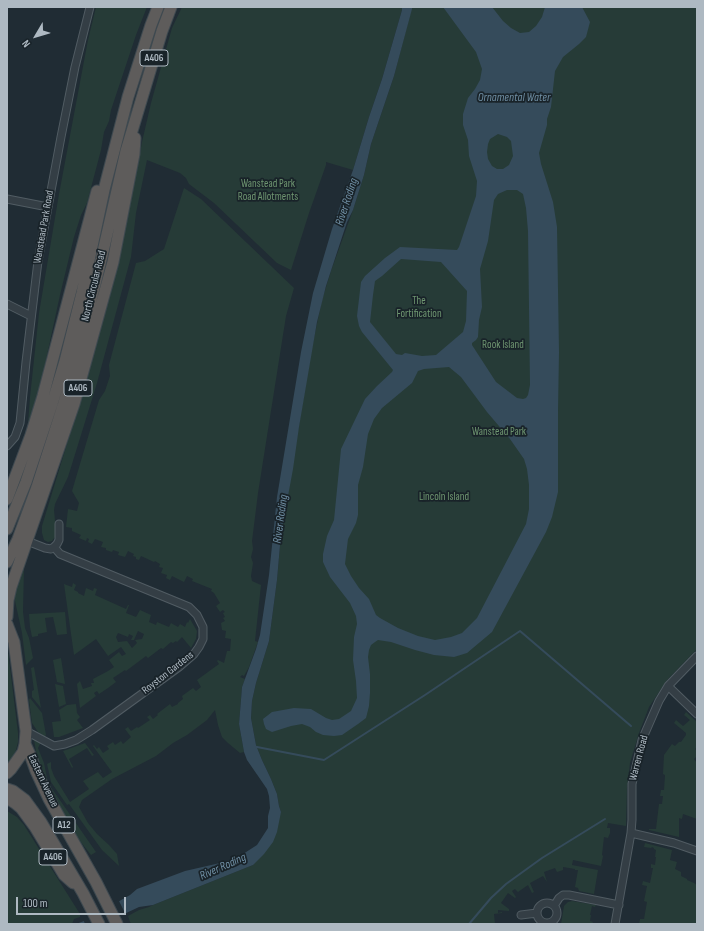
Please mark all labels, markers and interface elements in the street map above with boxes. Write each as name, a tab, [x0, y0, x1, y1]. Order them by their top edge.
north arrow	[16, 16, 56, 56]
text: N	[19, 37, 33, 50]
road number: A406	[140, 50, 168, 66]
water label: Ornamental Water	[478, 91, 550, 105]
water label: River Roding	[333, 176, 361, 228]
park label: Wanstead Park Road Allotments	[238, 177, 298, 203]
street label: Wanstead Park Road	[31, 189, 57, 265]
street label: North Circular Road	[79, 249, 109, 323]
park label: The Fortification	[396, 294, 442, 320]
park label: Rook Island	[482, 338, 524, 352]
road number: A406	[64, 380, 92, 396]
park label: Wanstead Park	[472, 425, 526, 439]
park label: Lincoln Island	[419, 490, 469, 504]
water label: River Roding	[270, 494, 292, 544]
street label: Royston Gardens	[139, 649, 197, 697]
street label: Warren Road	[627, 734, 651, 782]
street label: Eastern Avenue	[25, 752, 61, 810]
road number: A12	[53, 817, 75, 833]
road number: A406	[39, 849, 67, 865]
water label: River Roding	[198, 850, 248, 884]
scale bar	[18, 889, 128, 915]
text: 100 m	[23, 896, 48, 911]

